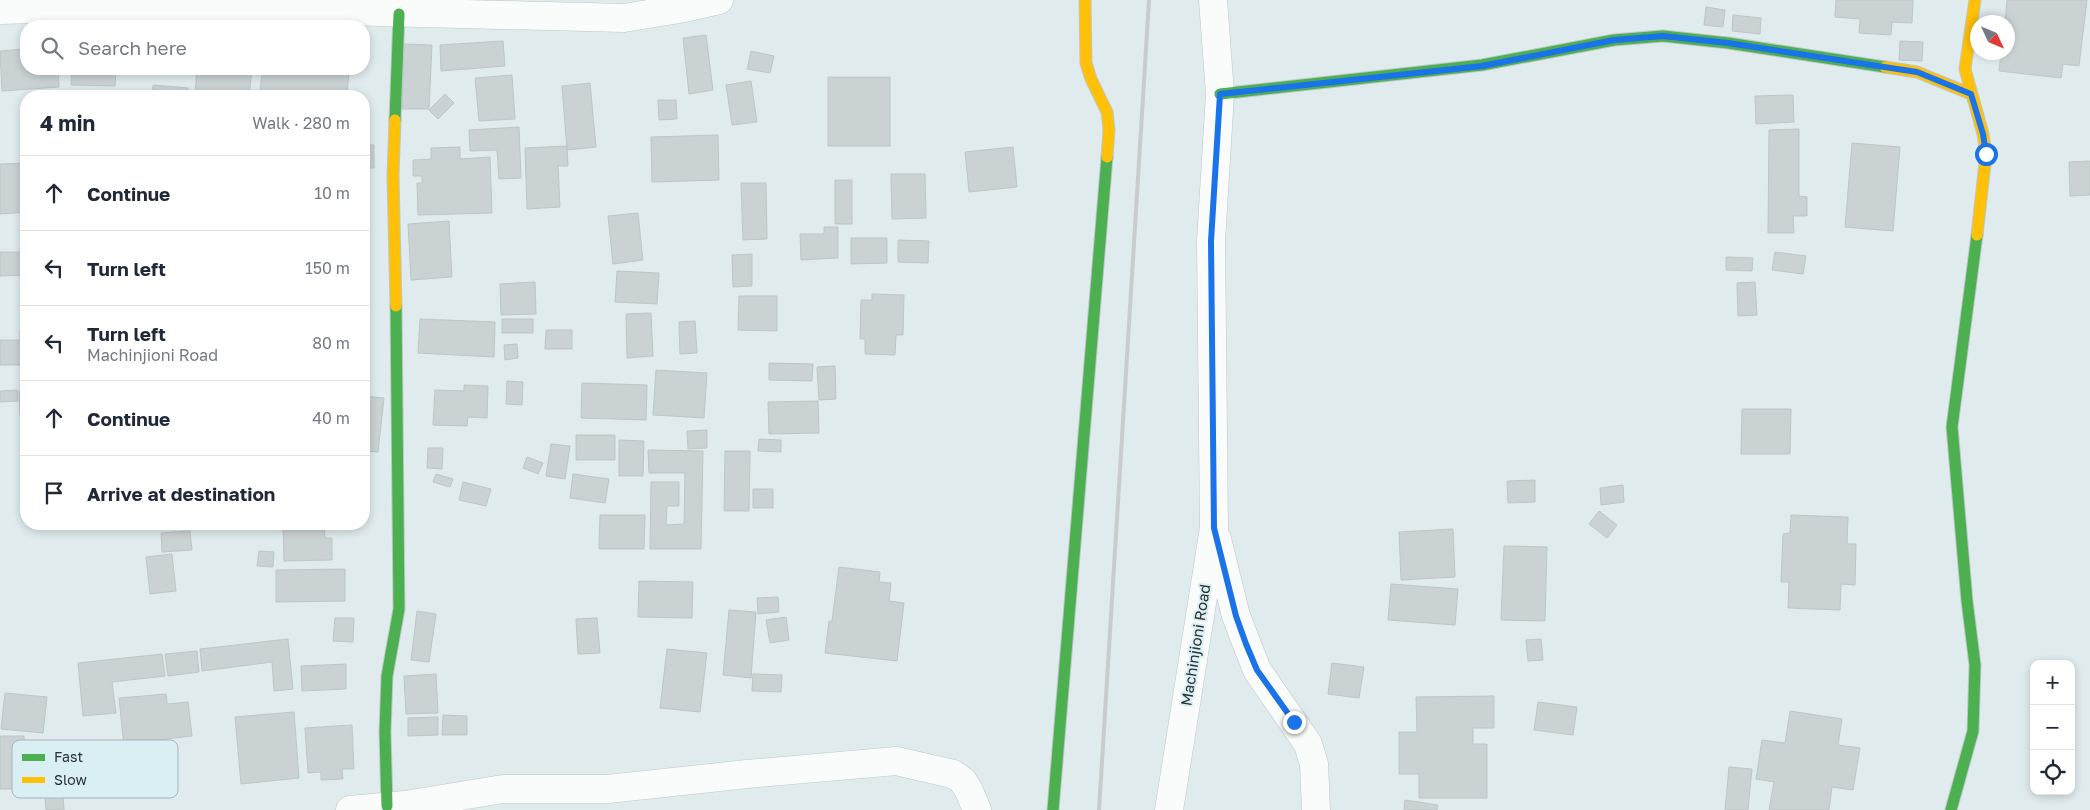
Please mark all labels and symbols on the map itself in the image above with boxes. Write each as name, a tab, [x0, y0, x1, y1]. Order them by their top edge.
north arrow	[1970, 15, 2015, 60]
route start	[1975, 143, 1998, 166]
street label: Machinjioni Road	[1177, 583, 1214, 707]
route end	[1283, 711, 1306, 734]
legend	[12, 740, 178, 798]
text: Fast	[54, 748, 83, 765]
text: Slow	[54, 771, 87, 788]

